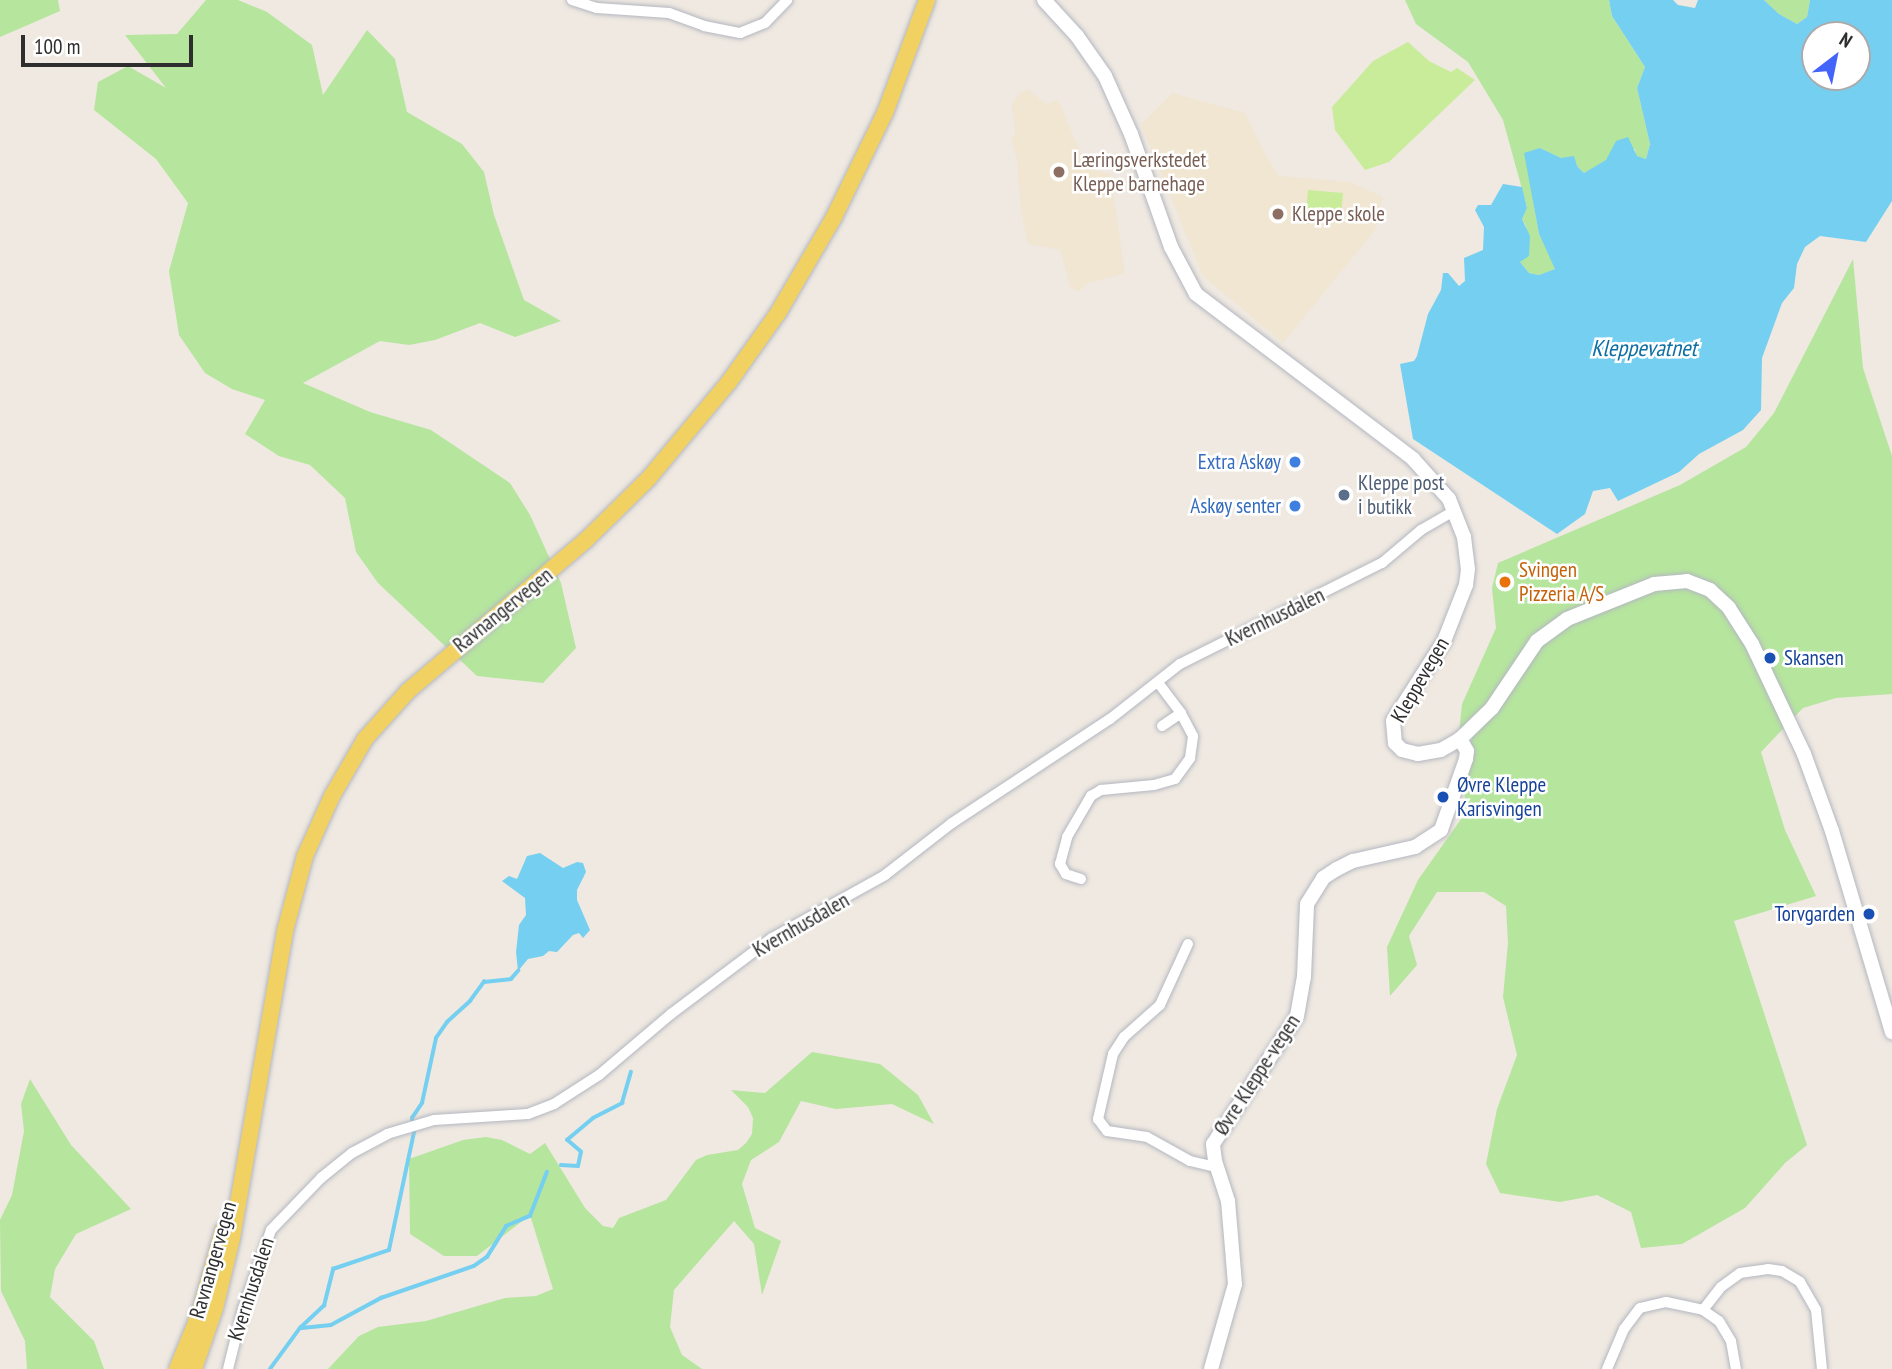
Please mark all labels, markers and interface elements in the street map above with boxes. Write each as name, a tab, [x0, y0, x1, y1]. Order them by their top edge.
scale bar	[24, 21, 196, 65]
north arrow	[1801, 21, 1871, 91]
text: N	[1835, 27, 1857, 53]
text: 100 m	[34, 33, 80, 60]
place label: Læringsverkstedet Kleppe barnehage	[1073, 147, 1206, 197]
marker: Læringsverkstedet Kleppe barnehage	[1051, 164, 1067, 180]
place label: Kleppe skole	[1292, 201, 1385, 227]
marker: Kleppe skole	[1270, 206, 1286, 222]
water label: Kleppevatnet	[1591, 334, 1697, 362]
place label: Extra Askøy	[1197, 449, 1281, 475]
marker: Extra Askøy	[1287, 454, 1303, 470]
place label: Kleppe post i butikk	[1358, 470, 1444, 520]
marker: Kleppe post i butikk	[1336, 487, 1352, 503]
place label: Askøy senter	[1190, 493, 1281, 519]
marker: Askøy senter	[1287, 498, 1303, 514]
place label: Svingen Pizzeria A/S	[1519, 557, 1605, 607]
street label: Ravnangervegen	[448, 562, 558, 658]
marker: Svingen Pizzeria A/S	[1497, 574, 1513, 590]
street label: Kvernhusdalen	[1221, 582, 1329, 652]
street label: Kleppevegen	[1386, 633, 1454, 727]
place label: Skansen	[1784, 645, 1844, 671]
marker: Skansen	[1762, 650, 1778, 666]
place label: Øvre Kleppe Karisvingen	[1457, 772, 1546, 822]
marker: Øvre Kleppe Karisvingen	[1435, 789, 1451, 805]
street label: Kvernhusdalen	[748, 887, 854, 963]
place label: Torvgarden	[1775, 901, 1855, 927]
marker: Torvgarden	[1861, 906, 1877, 922]
street label: Øvre Kleppe-vegen	[1209, 1010, 1305, 1140]
street label: Ravnangervegen	[184, 1199, 242, 1321]
street label: Kvernhusdalen	[222, 1234, 280, 1344]

